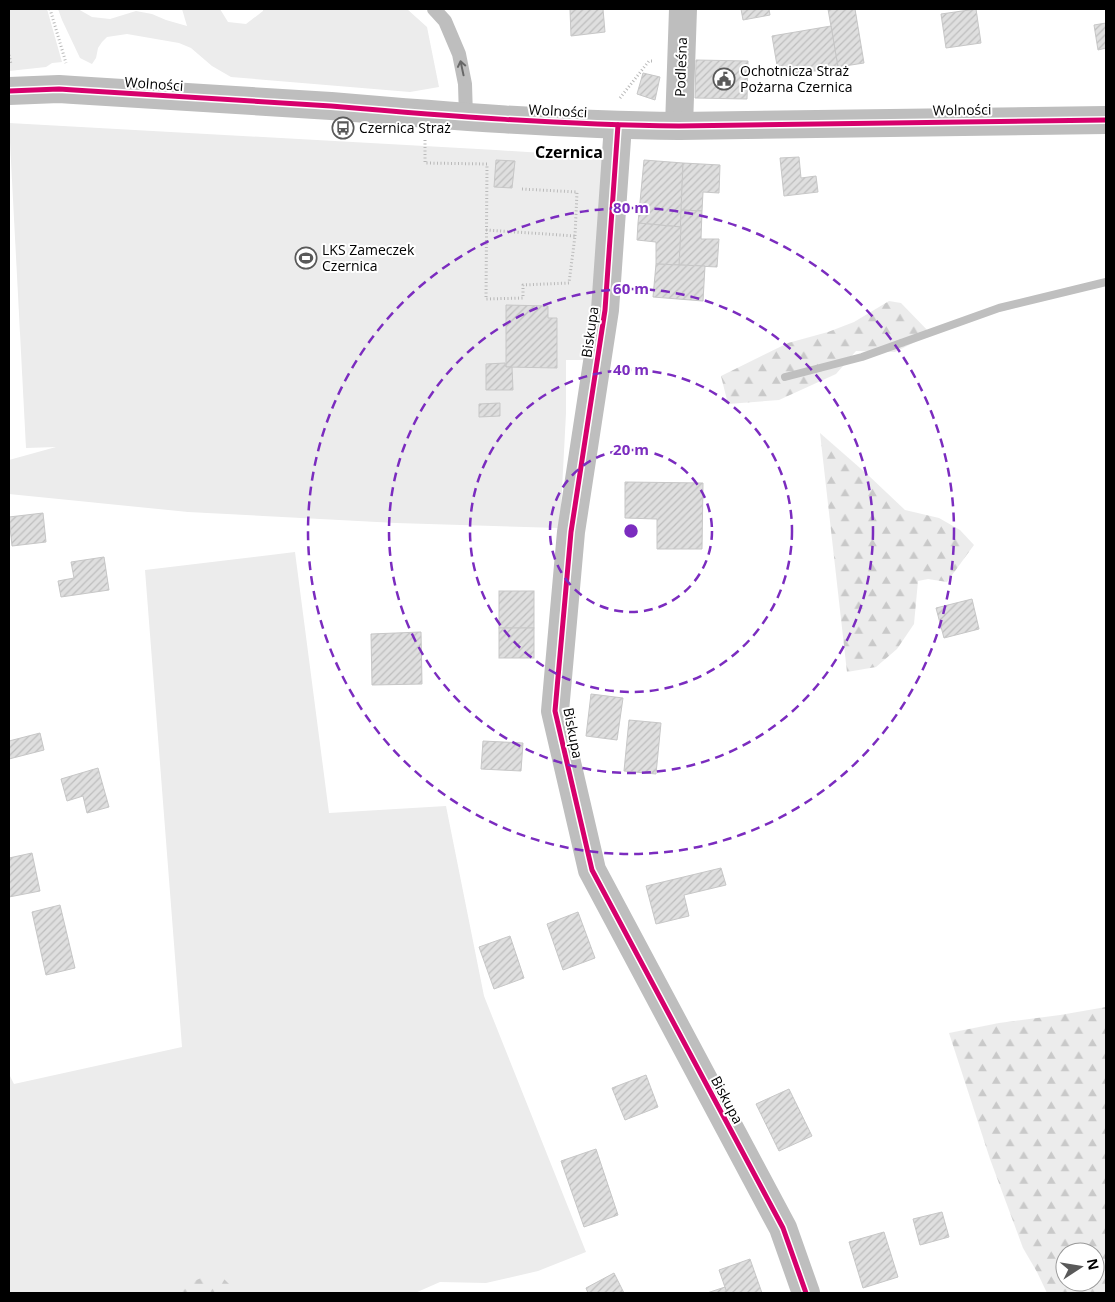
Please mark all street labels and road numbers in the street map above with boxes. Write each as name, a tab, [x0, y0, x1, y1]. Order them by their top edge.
street label: Podleśna	[670, 37, 691, 97]
street label: Wolności	[124, 72, 184, 95]
street label: Wolności	[528, 99, 588, 122]
street label: Wolności	[932, 99, 992, 120]
street label: Biskupa	[577, 305, 602, 359]
street label: Biskupa	[559, 706, 588, 760]
street label: Biskupa	[707, 1073, 748, 1127]

